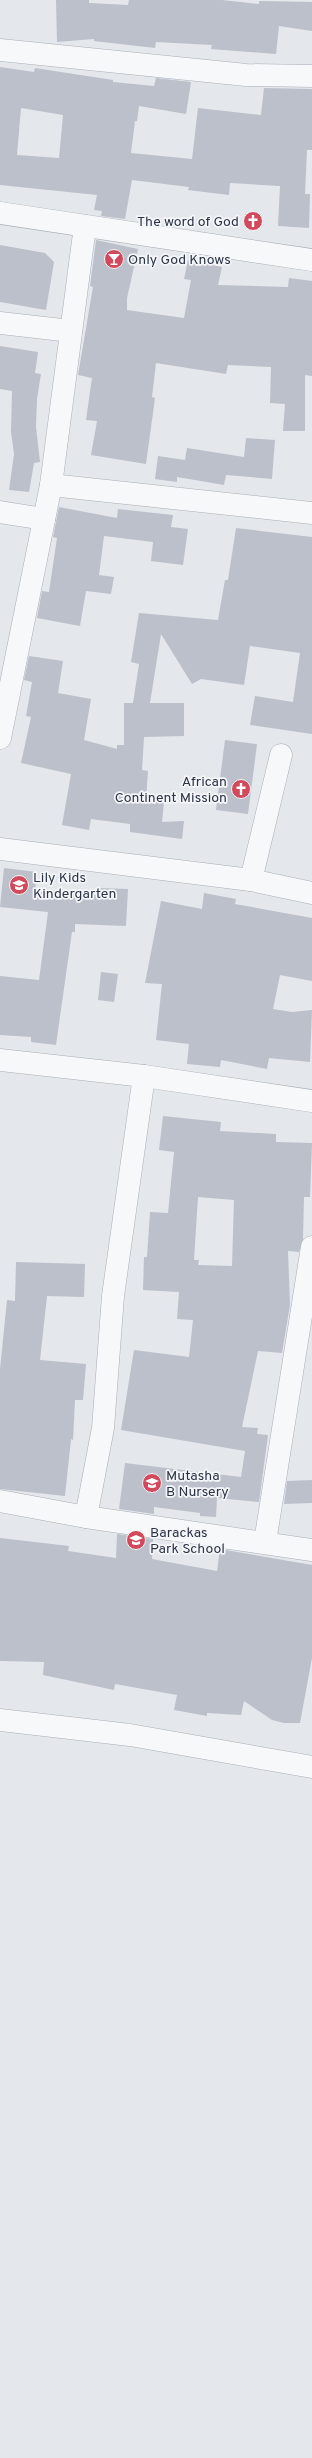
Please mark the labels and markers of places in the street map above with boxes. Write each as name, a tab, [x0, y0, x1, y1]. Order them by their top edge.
church icon: The word of God	[242, 210, 264, 232]
place label: The word of God	[137, 214, 239, 231]
bar icon: Only God Knows	[103, 248, 125, 270]
place label: Only God Knows	[128, 252, 231, 269]
place label: African Continent Mission	[115, 774, 227, 807]
church icon: African Continent Mission	[230, 778, 252, 800]
place label: Lily Kids Kindergarten	[33, 870, 116, 903]
school or university icon: Lily Kids Kindergarten	[8, 874, 30, 896]
place label: Mutasha B Nursery	[166, 1468, 229, 1501]
school or university icon: Mutasha B Nursery	[141, 1472, 163, 1494]
place label: Barackas Park School	[150, 1525, 225, 1558]
school or university icon: Barackas Park School	[125, 1529, 147, 1551]

